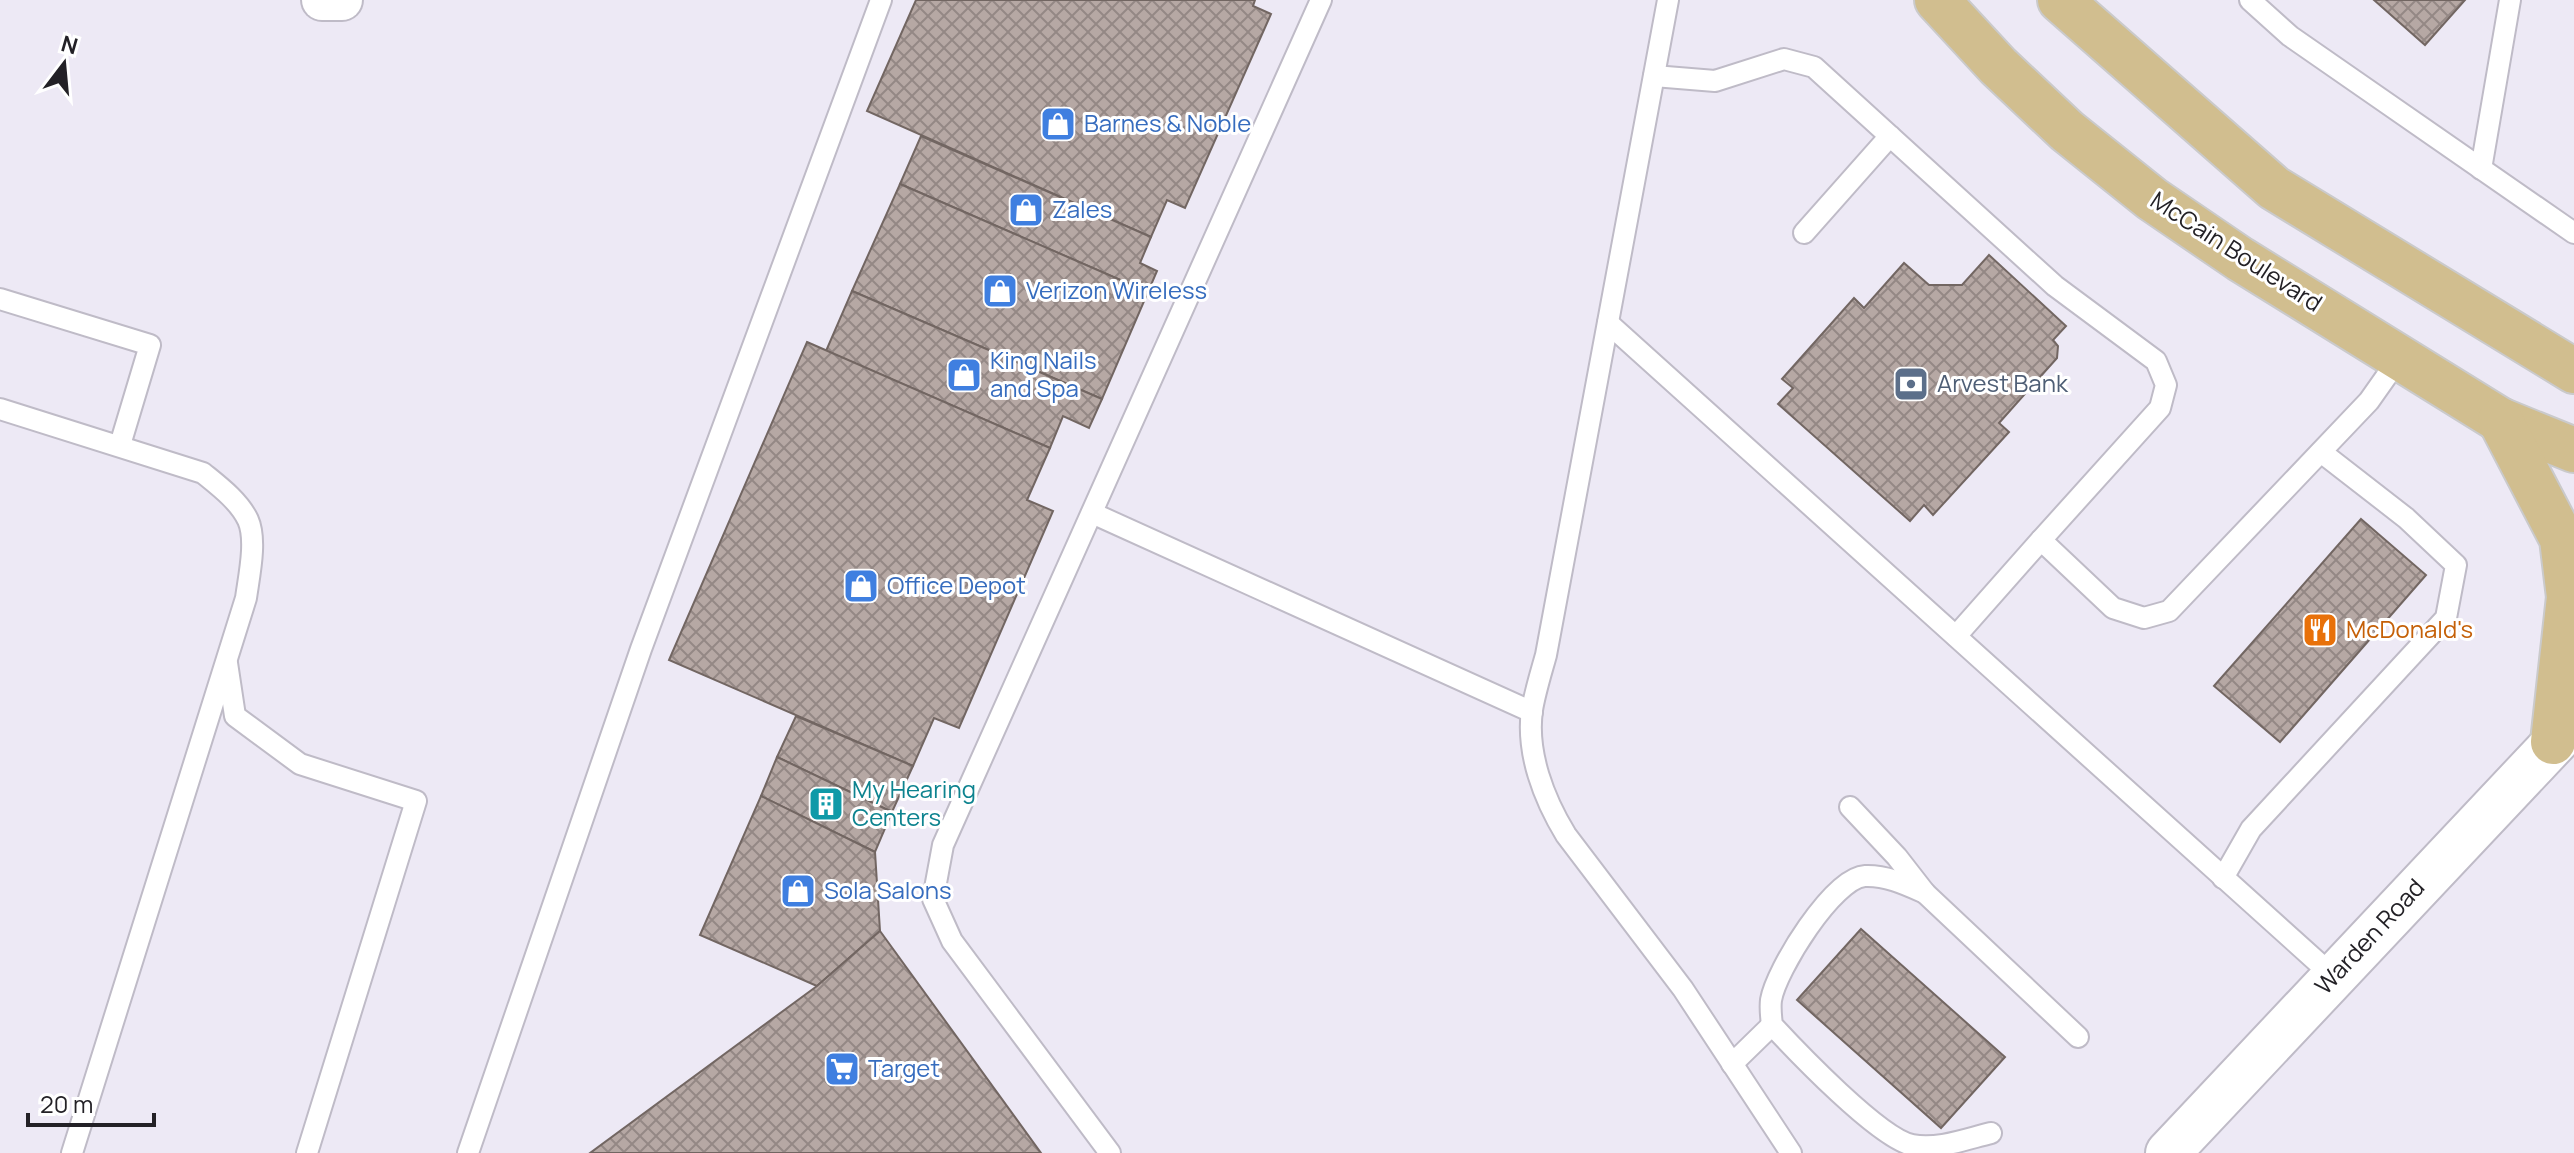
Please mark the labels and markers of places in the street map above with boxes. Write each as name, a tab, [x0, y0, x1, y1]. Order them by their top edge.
shop icon: Barnes & Noble	[1039, 105, 1077, 143]
place label: Barnes & Noble	[1084, 106, 1251, 139]
shop icon: Zales	[1007, 191, 1045, 229]
place label: Zales	[1052, 192, 1112, 225]
shop icon: Verizon Wireless	[981, 272, 1019, 310]
place label: Verizon Wireless	[1026, 273, 1207, 306]
place label: King Nails and Spa	[990, 343, 1097, 404]
shop icon: King Nails and Spa	[945, 356, 983, 394]
bank icon: Arvest Bank	[1892, 365, 1930, 403]
place label: Arvest Bank	[1937, 366, 2069, 399]
shop icon: Office Depot	[842, 567, 880, 605]
place label: Office Depot	[887, 568, 1026, 601]
restaurant icon: McDonald's	[2301, 611, 2339, 649]
place label: McDonald's	[2346, 612, 2473, 645]
place label: My Hearing Centers	[852, 772, 976, 833]
building icon: My Hearing Centers	[807, 785, 845, 823]
shop icon: Sola Salons	[779, 872, 817, 910]
place label: Sola Salons	[824, 873, 952, 906]
supermarket icon: Target	[823, 1050, 861, 1088]
place label: Target	[868, 1051, 940, 1084]

